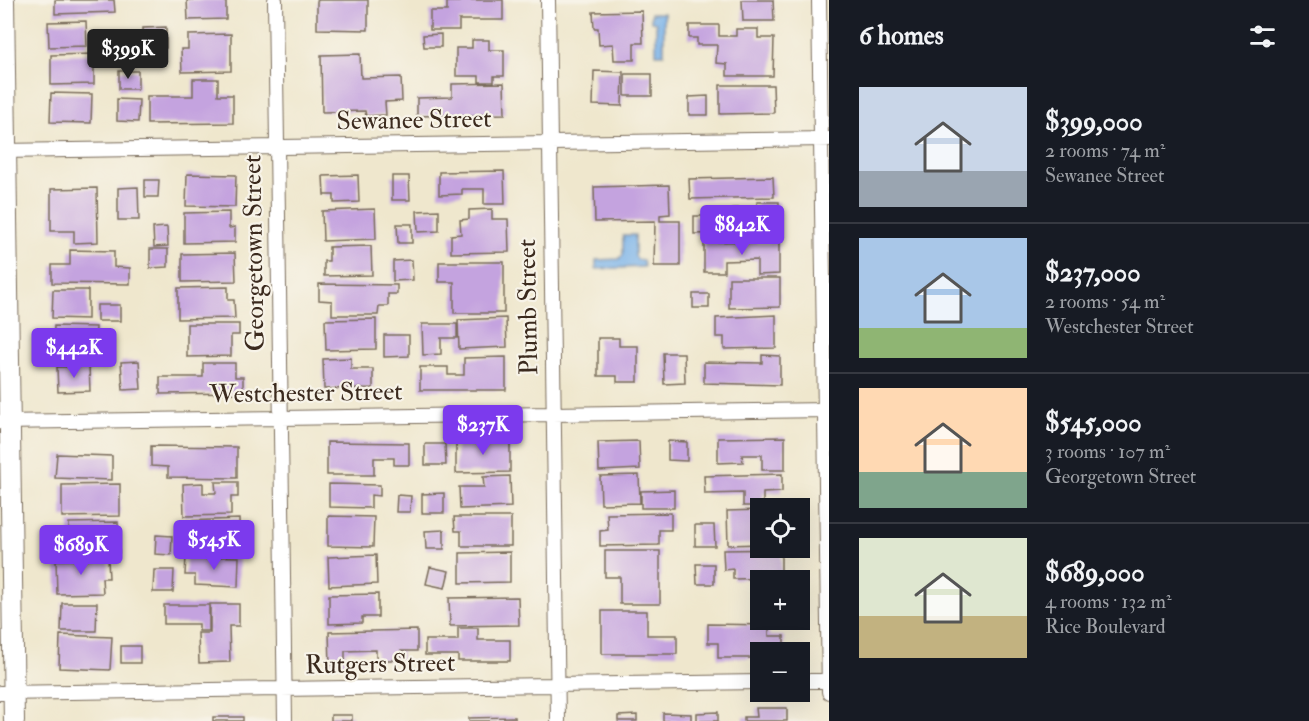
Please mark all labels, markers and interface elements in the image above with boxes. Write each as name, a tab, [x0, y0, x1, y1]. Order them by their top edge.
text: 6 homes	[859, 20, 944, 52]
icon: filters	[1246, 20, 1279, 53]
pin: $399K	[86, 29, 170, 80]
text: $399K	[101, 36, 155, 61]
street label: Sewanee Street	[336, 103, 492, 137]
text: $399,000	[1045, 106, 1143, 138]
icon: home	[907, 111, 979, 183]
text: 2 rooms · 74 m²	[1045, 138, 1166, 163]
street label: Georgetown Street	[236, 154, 272, 352]
text: Sewanee Street	[1045, 163, 1164, 188]
pin: $842K	[700, 205, 784, 256]
text: $842K	[714, 212, 770, 237]
street label: Plumb Street	[511, 239, 545, 375]
text: $237,000	[1045, 257, 1140, 289]
icon: home	[907, 262, 979, 334]
text: 2 rooms · 54 m²	[1045, 289, 1165, 314]
text: Westchester Street	[1045, 314, 1194, 339]
pin: $442K	[32, 328, 116, 379]
text: $442K	[45, 335, 103, 360]
street label: Westchester Street	[208, 375, 403, 411]
pin: $237K	[441, 405, 525, 456]
text: $545,000	[1045, 407, 1142, 439]
text: $237K	[457, 412, 509, 437]
icon: home	[907, 412, 979, 484]
text: 3 rooms · 107 m²	[1045, 439, 1170, 464]
text: Georgetown Street	[1045, 464, 1196, 489]
map controls	[750, 498, 810, 702]
button: locate	[750, 498, 810, 558]
pin: $545K	[172, 520, 256, 571]
pin: $689K	[39, 525, 123, 576]
text: $545K	[187, 527, 241, 552]
text: $689K	[53, 532, 109, 557]
text: $689,000	[1045, 557, 1145, 589]
icon: home	[907, 562, 979, 634]
button: +	[750, 570, 810, 630]
text: 4 rooms · 132 m²	[1045, 589, 1172, 614]
text: Rice Boulevard	[1045, 614, 1166, 639]
button: −	[750, 642, 810, 702]
street label: Rutgers Street	[304, 647, 456, 681]

